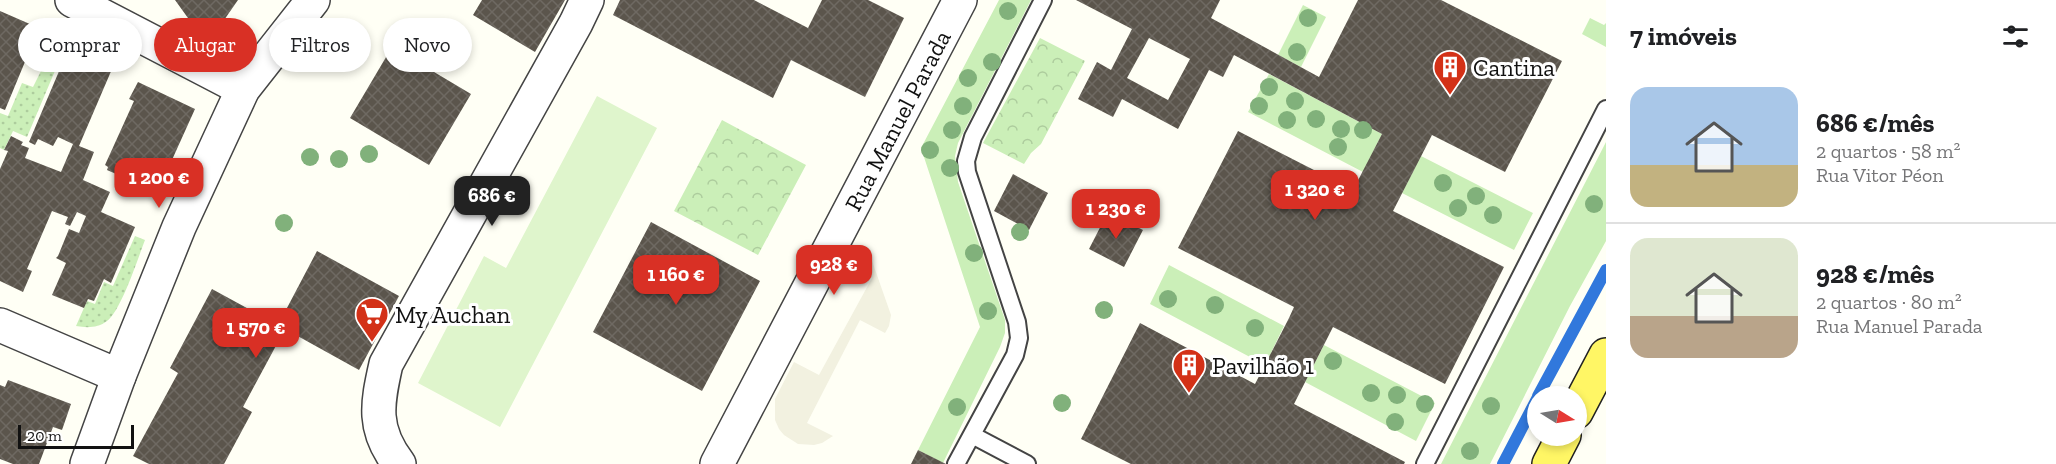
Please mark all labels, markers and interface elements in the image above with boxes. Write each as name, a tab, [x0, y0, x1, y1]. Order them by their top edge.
chip: Comprar	[18, 18, 142, 72]
chip: Alugar	[154, 18, 257, 72]
chip: Filtros	[269, 18, 371, 72]
chip: Novo	[383, 18, 472, 72]
text: 7 imóveis	[1630, 20, 1737, 52]
icon: filters	[1999, 20, 2032, 53]
street label: Rua Manuel Parada	[838, 25, 956, 216]
building icon: Cantina	[1432, 49, 1468, 96]
place label: Cantina	[1473, 53, 1555, 82]
text: 686 €/mês	[1816, 107, 1934, 139]
icon: home	[1678, 111, 1750, 183]
text: 2 quartos · 58 m²	[1816, 139, 1960, 163]
pin: 1 200 €	[104, 158, 214, 209]
text: Rua Vitor Péon	[1816, 163, 1944, 187]
text: 1 200 €	[128, 165, 190, 189]
pin: 1 320 €	[1260, 170, 1370, 221]
pin: 686 €	[450, 176, 534, 227]
text: 1 320 €	[1285, 177, 1345, 201]
text: 686 €	[468, 183, 516, 207]
pin: 1 230 €	[1061, 189, 1171, 240]
text: 1 230 €	[1086, 196, 1146, 220]
pin: 928 €	[792, 245, 876, 296]
text: 928 €	[810, 252, 858, 276]
pin: 1 160 €	[621, 255, 731, 306]
text: 928 €/mês	[1816, 258, 1934, 290]
text: 1 160 €	[647, 262, 705, 286]
icon: home	[1678, 262, 1750, 334]
text: 2 quartos · 80 m²	[1816, 290, 1962, 314]
supermarket icon: My Auchan	[354, 296, 390, 343]
place label: My Auchan	[395, 300, 510, 329]
pin: 1 570 €	[201, 308, 311, 359]
text: Rua Manuel Parada	[1816, 314, 1983, 338]
text: 1 570 €	[226, 315, 286, 339]
building icon: Pavilhão 1	[1171, 347, 1207, 394]
place label: Pavilhão 1	[1212, 351, 1314, 380]
north arrow	[1527, 386, 1587, 446]
map controls	[1527, 386, 1587, 446]
scale bar	[18, 422, 134, 450]
text: 20 m	[27, 426, 62, 445]

